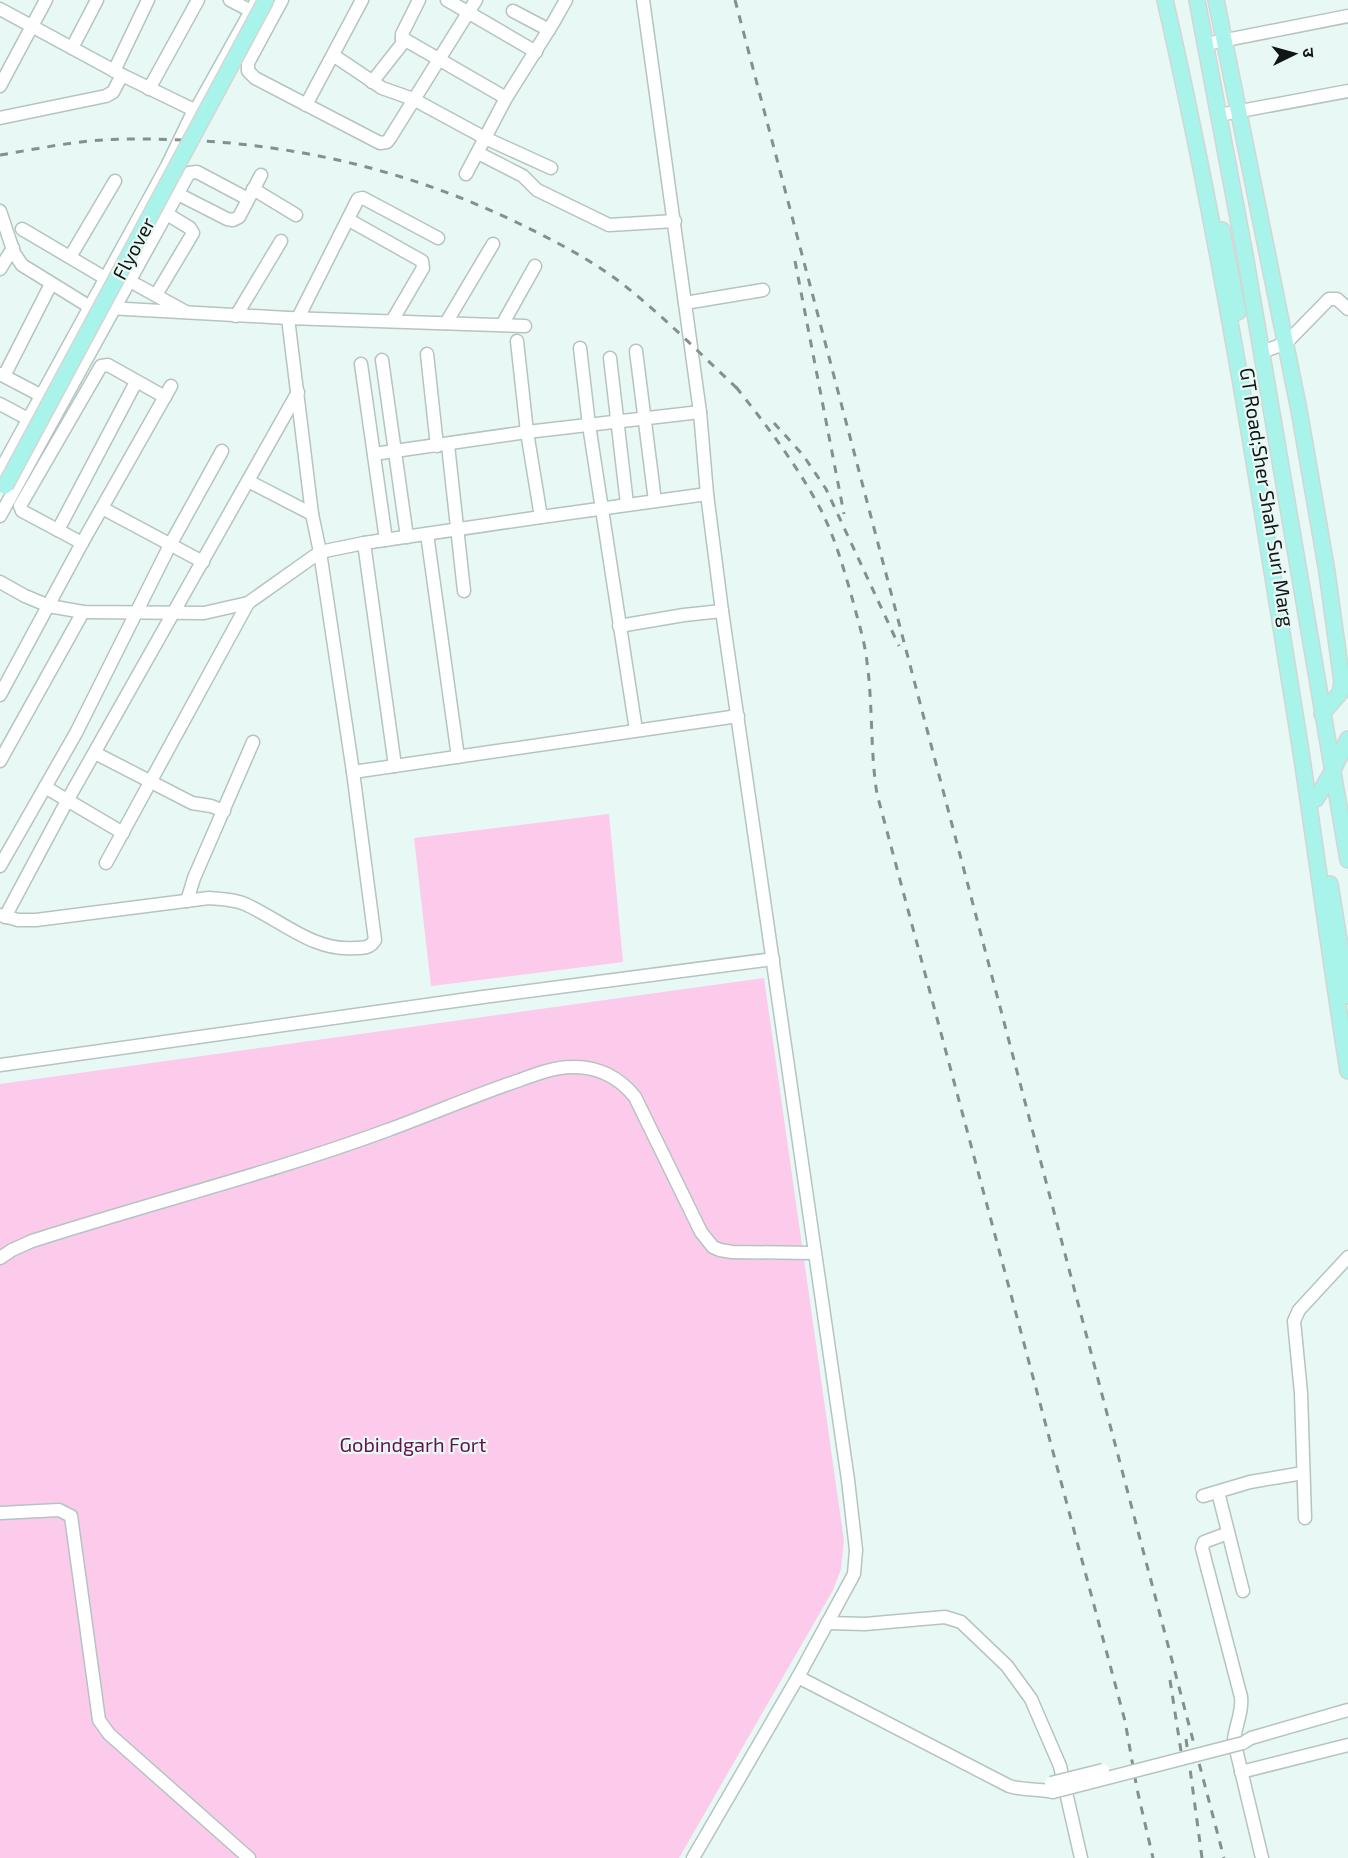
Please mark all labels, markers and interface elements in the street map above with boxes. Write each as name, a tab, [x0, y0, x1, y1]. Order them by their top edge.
north arrow	[1264, 24, 1324, 84]
text: उ	[1300, 47, 1319, 59]
street label: Flyover	[107, 213, 159, 283]
street label: GT Road;Sher Shah Suri Marg	[1236, 366, 1300, 628]
park label: Gobindgarh Fort	[340, 1432, 487, 1456]

